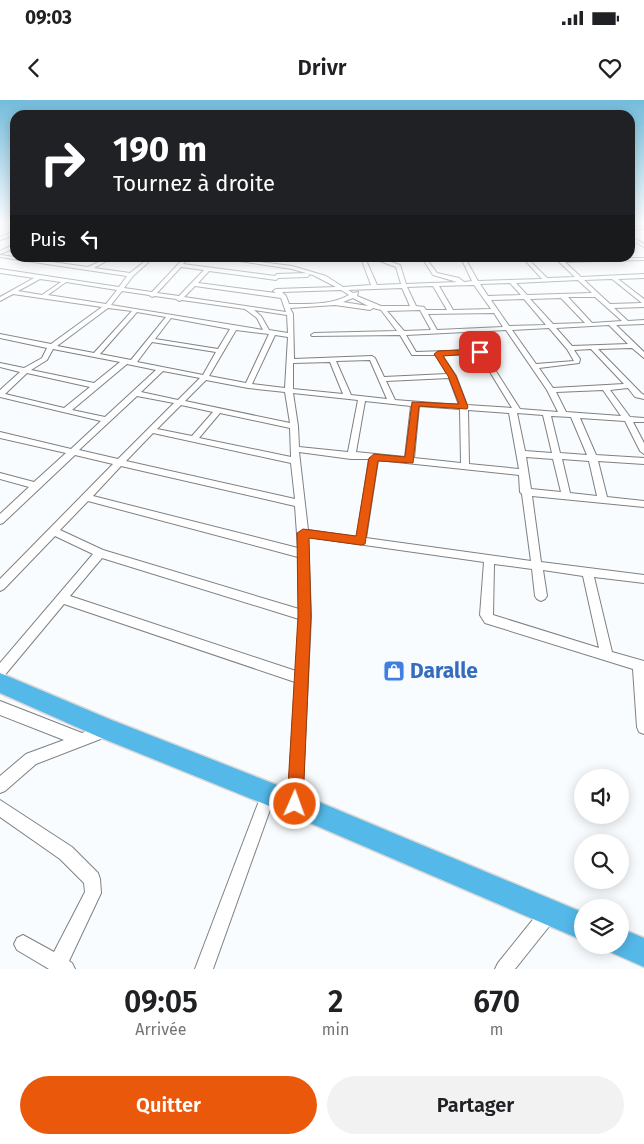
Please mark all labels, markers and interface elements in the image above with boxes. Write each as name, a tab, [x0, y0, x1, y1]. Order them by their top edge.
text: 09:03	[25, 6, 72, 29]
icon: back	[20, 54, 48, 82]
text: Drivr	[297, 54, 347, 81]
icon: heart	[596, 54, 624, 82]
text: 190 m	[113, 128, 207, 170]
icon: right	[30, 130, 95, 195]
text: Tournez à droite	[113, 170, 275, 197]
icon: left	[76, 225, 104, 253]
text: Puis	[30, 228, 66, 251]
pin	[459, 331, 501, 373]
icon: arrive	[466, 338, 494, 366]
place label: Daralle	[410, 658, 478, 684]
shop icon: Daralle	[382, 659, 406, 683]
map controls	[574, 769, 629, 954]
button: sound	[574, 769, 629, 824]
position arrow	[268, 777, 320, 829]
button: search	[574, 834, 629, 889]
button: layers	[574, 899, 629, 954]
text: 09:05	[124, 984, 198, 1020]
text: 2	[328, 984, 343, 1020]
text: 670	[473, 984, 520, 1020]
text: Arrivée	[135, 1020, 187, 1039]
text: min	[322, 1020, 349, 1039]
text: m	[490, 1020, 504, 1039]
button: Quitter	[20, 1076, 317, 1134]
button: Partager	[327, 1076, 624, 1134]

